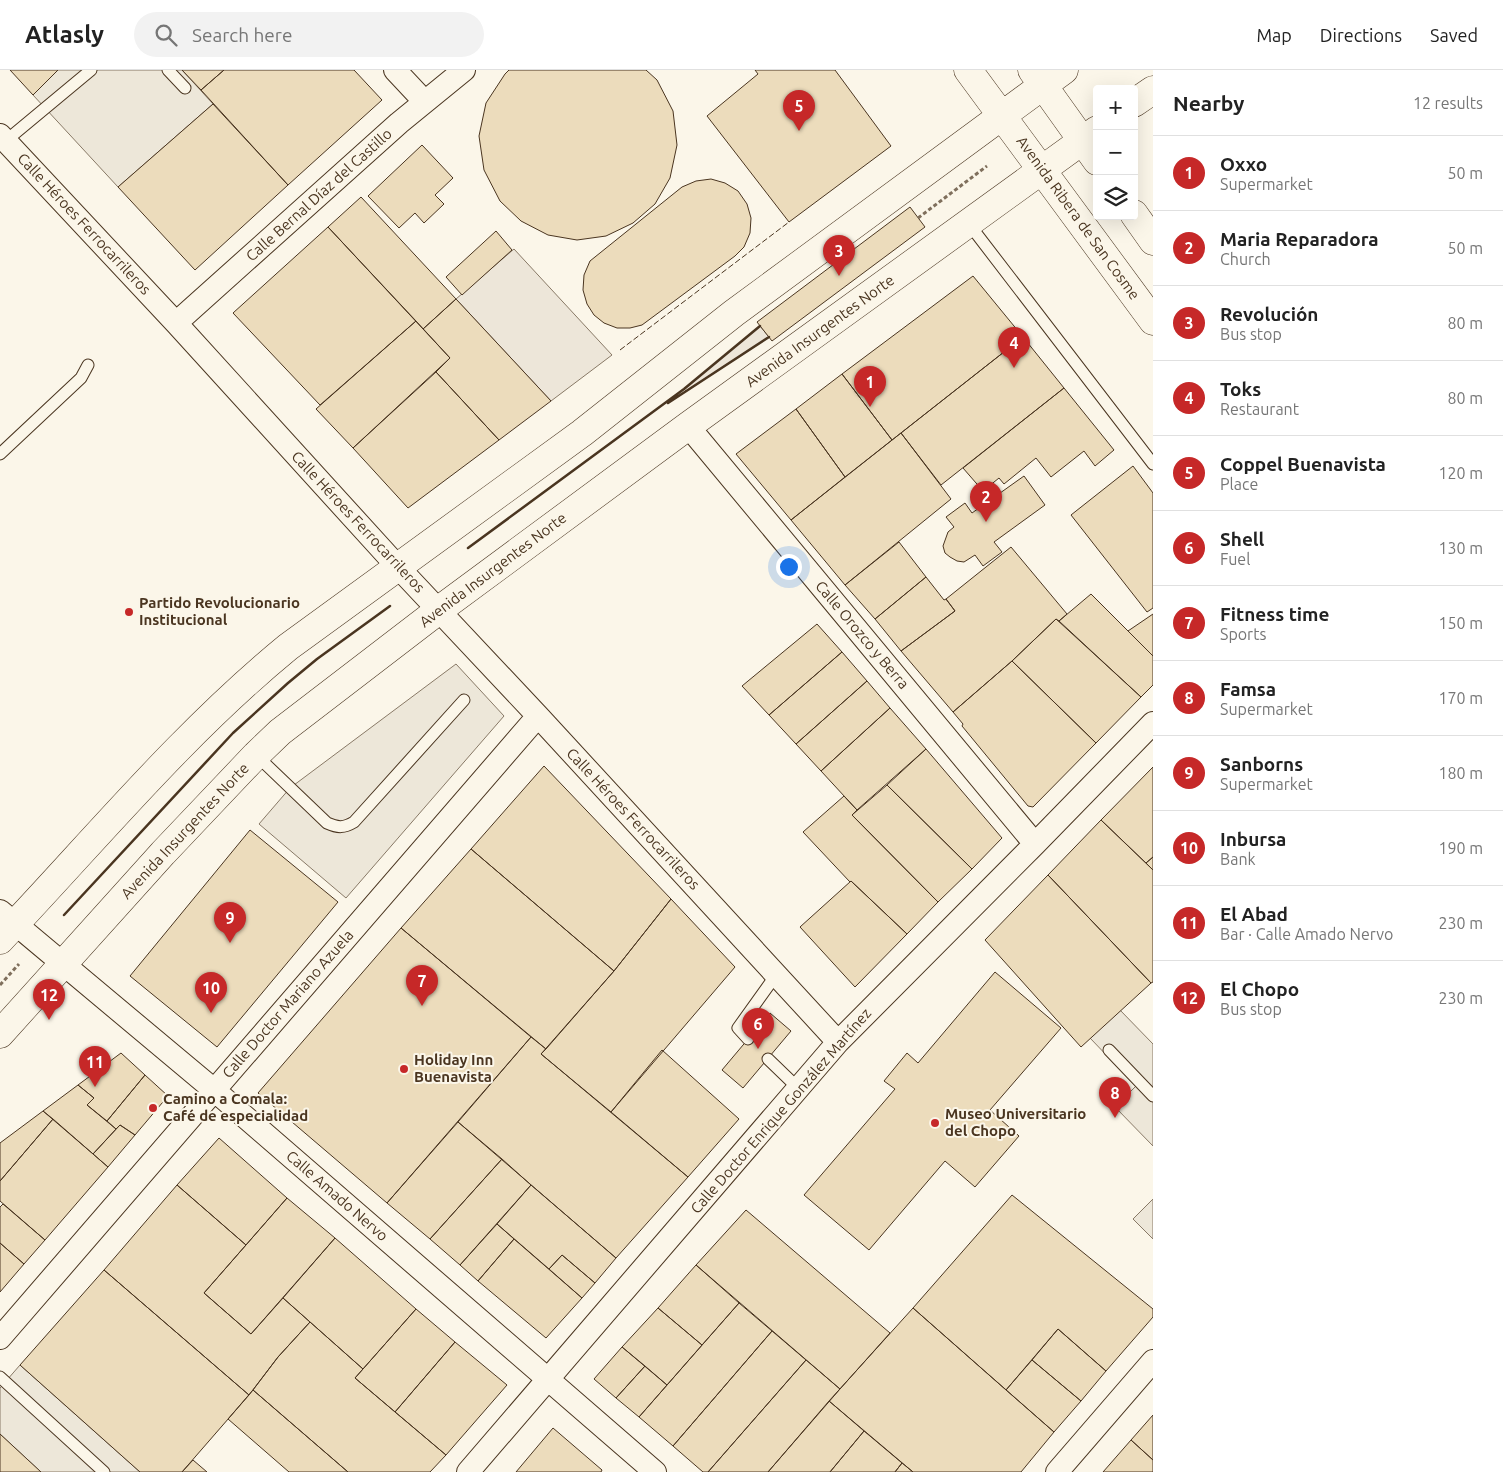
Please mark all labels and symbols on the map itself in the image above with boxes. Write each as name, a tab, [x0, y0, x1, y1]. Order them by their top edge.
pin: 5	[783, 90, 815, 131]
street label: Calle Bernal Díaz del Castillo	[242, 125, 395, 264]
street label: Avenida Ribera de San Cosme	[1013, 133, 1143, 303]
street label: Calle Héroes Ferrocarrileros	[14, 149, 154, 298]
pin: 3	[823, 235, 855, 276]
street label: Avenida Insurgentes Norte	[742, 271, 897, 390]
pin: 4	[998, 327, 1030, 368]
pin: 1	[854, 366, 886, 407]
street label: Calle Héroes Ferrocarrileros	[288, 447, 428, 596]
pin: 2	[970, 481, 1002, 522]
street label: Avenida Insurgentes Norte	[416, 509, 569, 630]
your location	[776, 554, 802, 580]
street label: Calle Orozco y Berra	[812, 577, 913, 692]
place label: Partido Revolucionario Institucional	[139, 594, 300, 628]
marker: Partido Revolucionario Institucional	[123, 606, 135, 618]
street label: Calle Héroes Ferrocarrileros	[563, 744, 703, 893]
street label: Avenida Insurgentes Norte	[117, 759, 252, 902]
pin: 9	[214, 902, 246, 943]
street label: Calle Doctor Mariano Azuela	[219, 926, 357, 1081]
pin: 7	[406, 965, 438, 1006]
pin: 10	[195, 972, 227, 1013]
pin: 12	[33, 979, 65, 1020]
street label: Calle Doctor Enrique González Martínez	[687, 1005, 874, 1217]
pin: 6	[742, 1008, 774, 1049]
pin: 11	[79, 1046, 111, 1087]
place label: Holiday Inn Buenavista	[414, 1051, 493, 1085]
marker: Holiday Inn Buenavista	[398, 1063, 410, 1075]
pin: 8	[1099, 1077, 1131, 1118]
place label: Camino a Comala: Café de especialidad	[163, 1090, 308, 1124]
marker: Camino a Comala: Café de especialidad	[147, 1102, 159, 1114]
place label: Museo Universitario del Chopo	[945, 1105, 1086, 1139]
marker: Museo Universitario del Chopo	[929, 1117, 941, 1129]
street label: Calle Amado Nervo	[283, 1147, 392, 1244]

